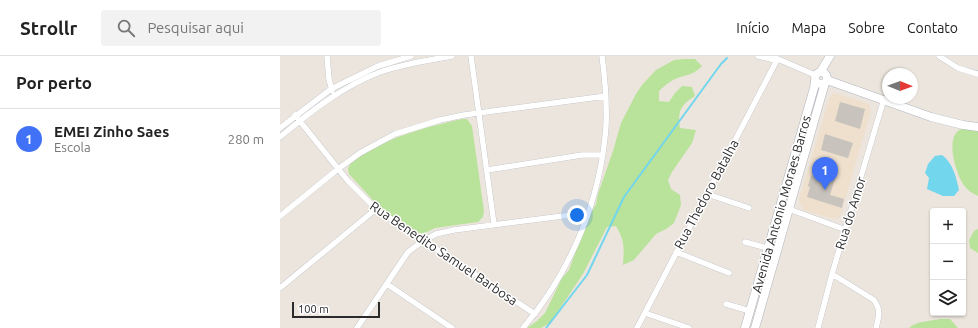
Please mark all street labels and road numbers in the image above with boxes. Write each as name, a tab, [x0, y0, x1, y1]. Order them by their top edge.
street label: Avenida Antonio Moraes Barros	[749, 113, 813, 294]
street label: Rua Thedoro Batalha	[671, 137, 741, 251]
street label: Rua do Amor	[832, 175, 868, 251]
street label: Rua Benedito Samuel Barbosa	[368, 198, 520, 308]

